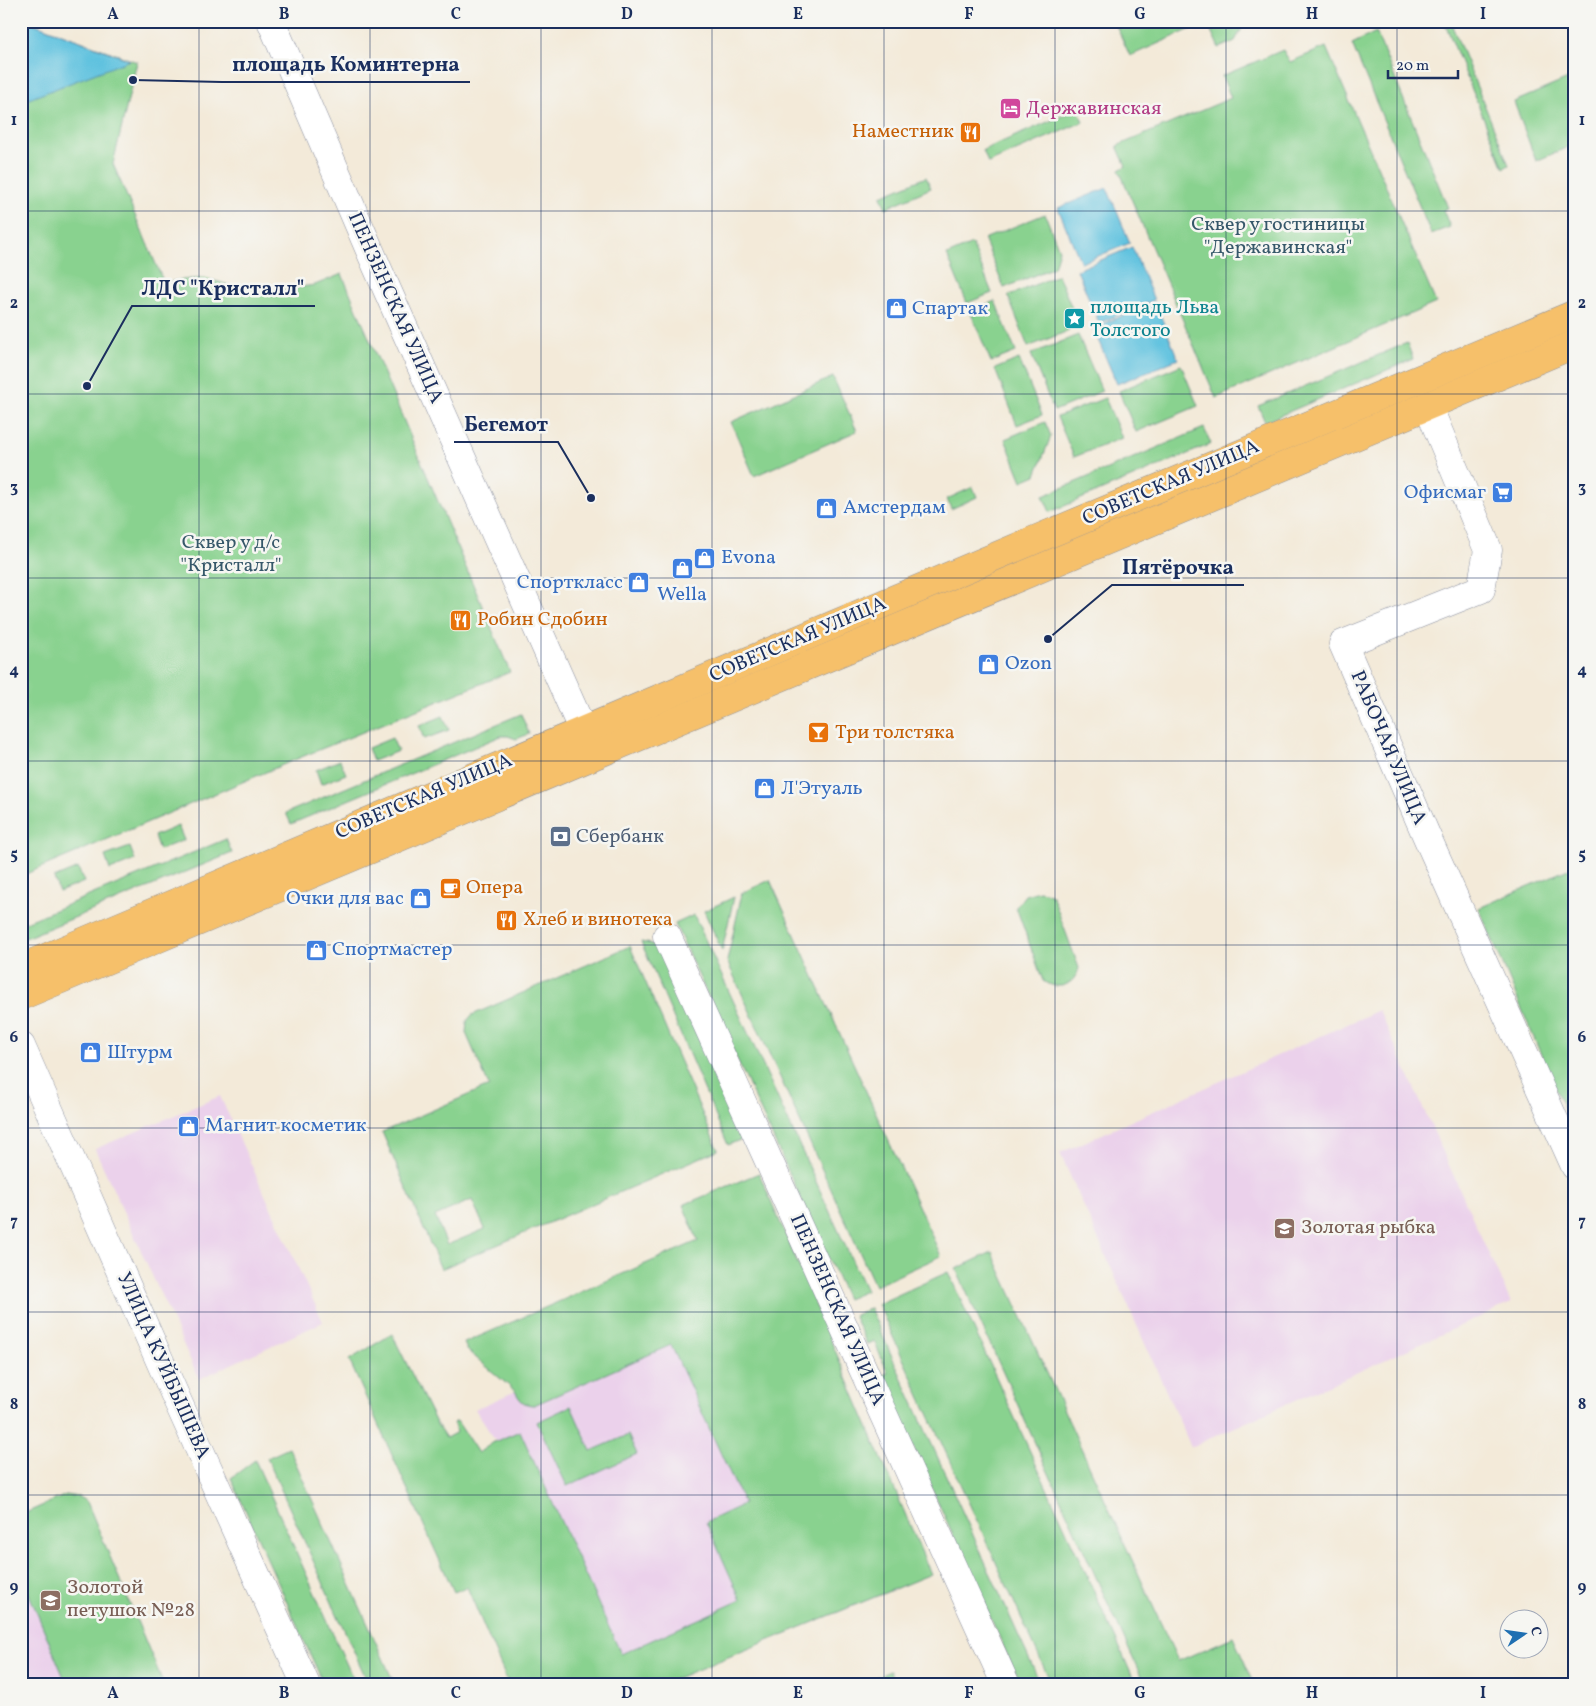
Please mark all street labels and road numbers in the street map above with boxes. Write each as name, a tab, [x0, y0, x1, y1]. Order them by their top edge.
street label: ПЕНЗЕНСКАЯ УЛИЦА	[340, 208, 450, 408]
street label: СОВЕТСКАЯ УЛИЦА	[1078, 433, 1264, 533]
street label: СОВЕТСКАЯ УЛИЦА	[705, 590, 891, 690]
street label: РАБОЧАЯ УЛИЦА	[1343, 666, 1433, 830]
street label: СОВЕТСКАЯ УЛИЦА	[331, 747, 517, 847]
street label: ПЕНЗЕНСКАЯ УЛИЦА	[782, 1210, 892, 1410]
street label: УЛИЦА КУЙБЫШЕВА	[109, 1268, 217, 1464]

